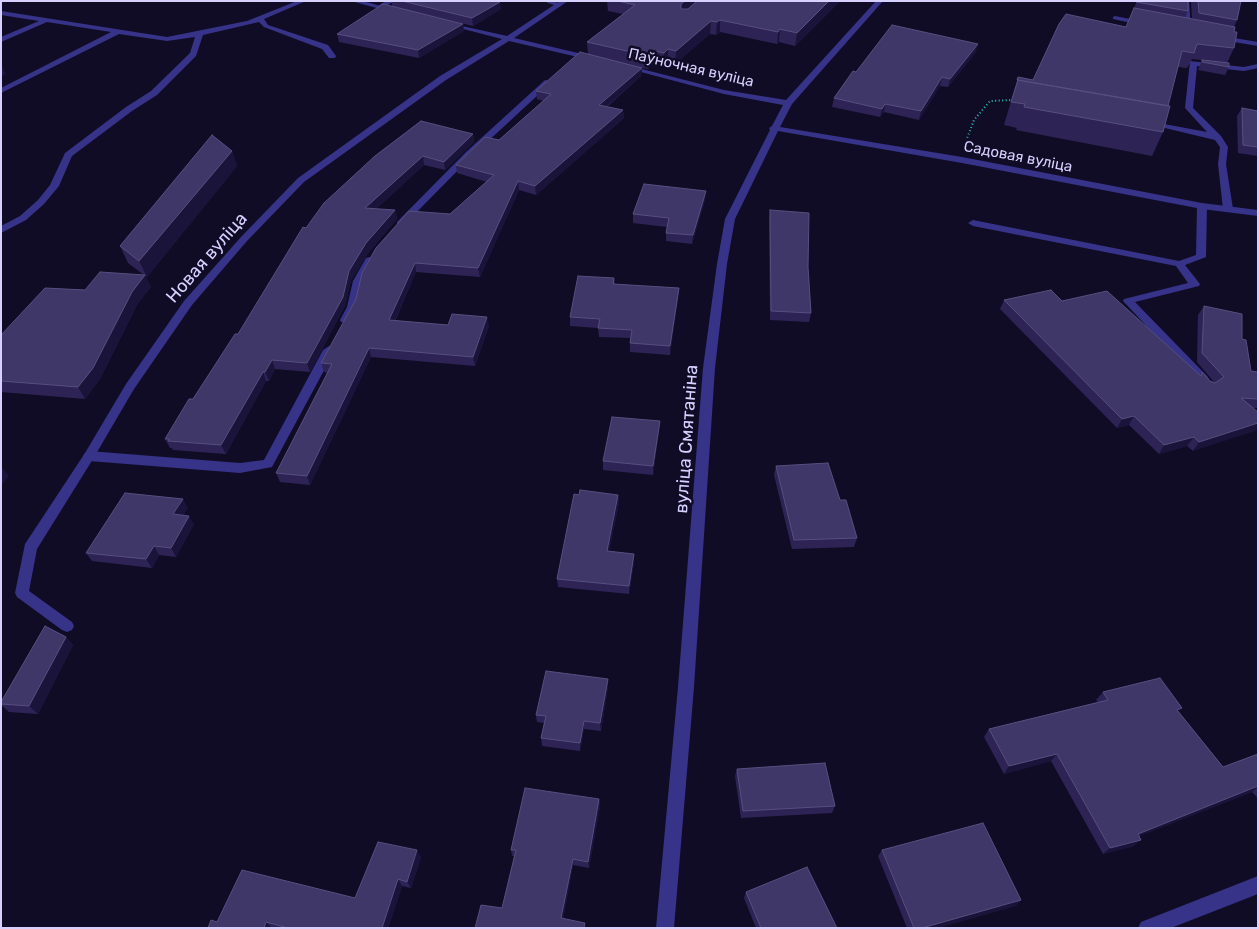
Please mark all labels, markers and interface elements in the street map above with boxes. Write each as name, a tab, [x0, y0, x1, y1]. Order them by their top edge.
street label: Паўночная вуліца	[626, 45, 756, 91]
street label: Садовая вуліца	[962, 138, 1074, 176]
street label: Новая вуліца	[162, 208, 252, 308]
street label: вуліца Смятаніна	[671, 364, 703, 514]

